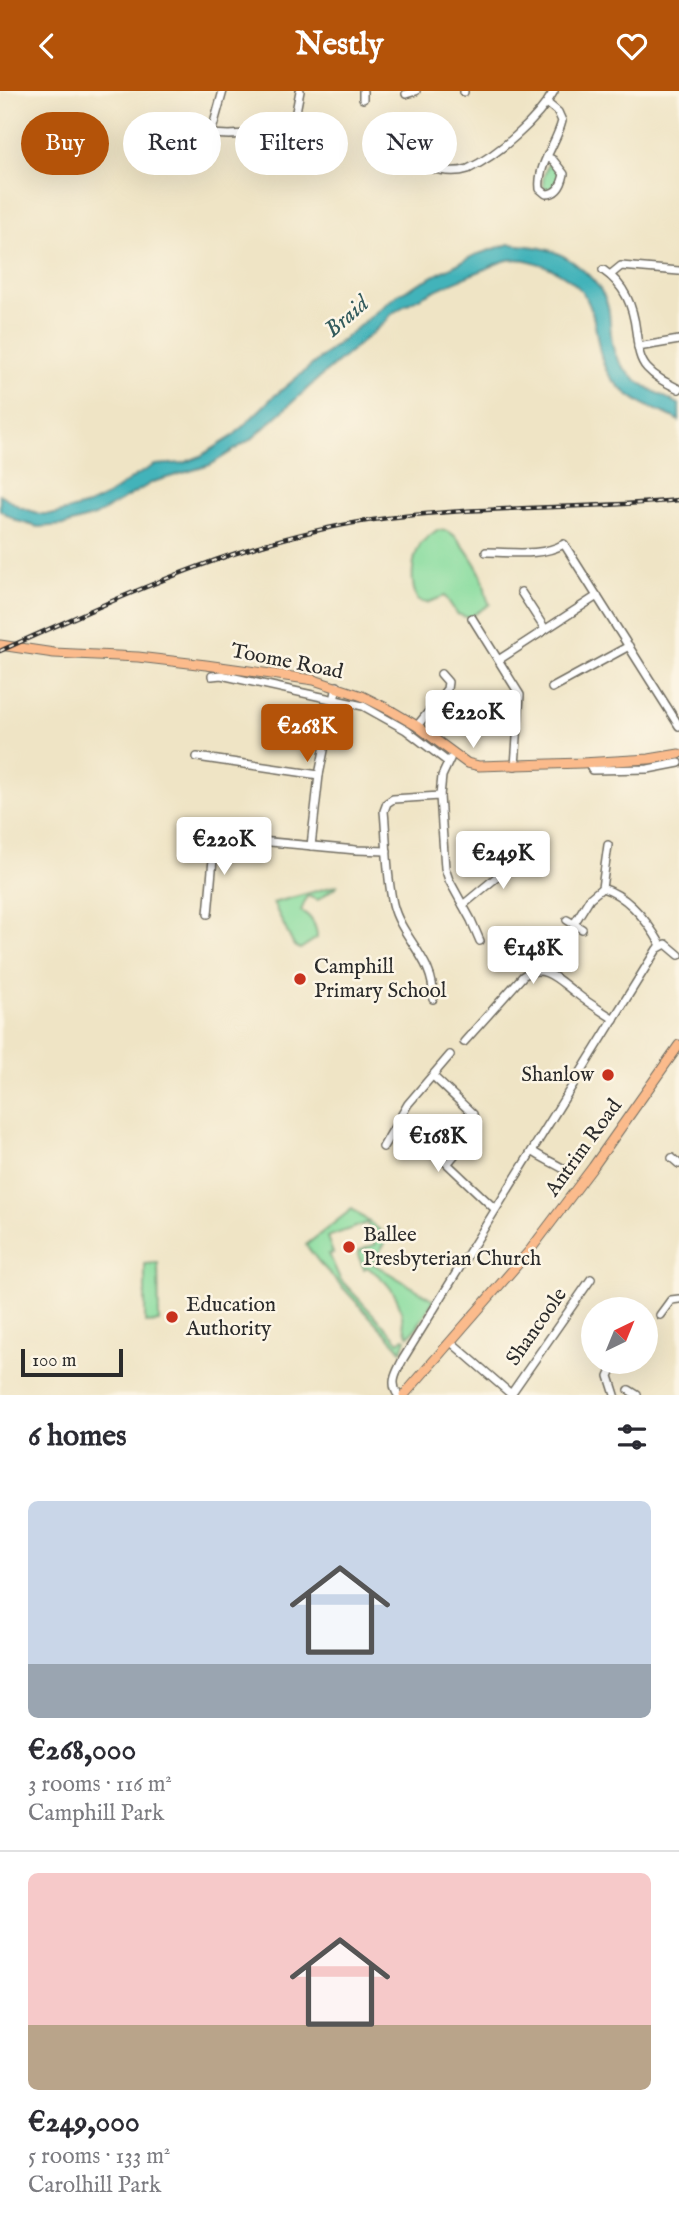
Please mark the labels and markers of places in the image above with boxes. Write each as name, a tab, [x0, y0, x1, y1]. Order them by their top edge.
pin: €220K	[424, 691, 522, 750]
pin: €268K	[258, 705, 356, 764]
pin: €220K	[175, 817, 273, 877]
pin: €249K	[454, 831, 552, 891]
pin: €148K	[484, 927, 582, 986]
place label: Camphill Primary School	[314, 954, 447, 1005]
marker: Camphill Primary School	[292, 971, 308, 987]
place label: Shanlow	[521, 1062, 595, 1089]
marker: Shanlow	[600, 1067, 616, 1083]
pin: €168K	[389, 1115, 487, 1174]
place label: Ballee Presbyterian Church	[363, 1222, 541, 1273]
marker: Ballee Presbyterian Church	[341, 1239, 357, 1255]
place label: Education Authority	[185, 1292, 276, 1343]
marker: Education Authority	[164, 1309, 180, 1325]

